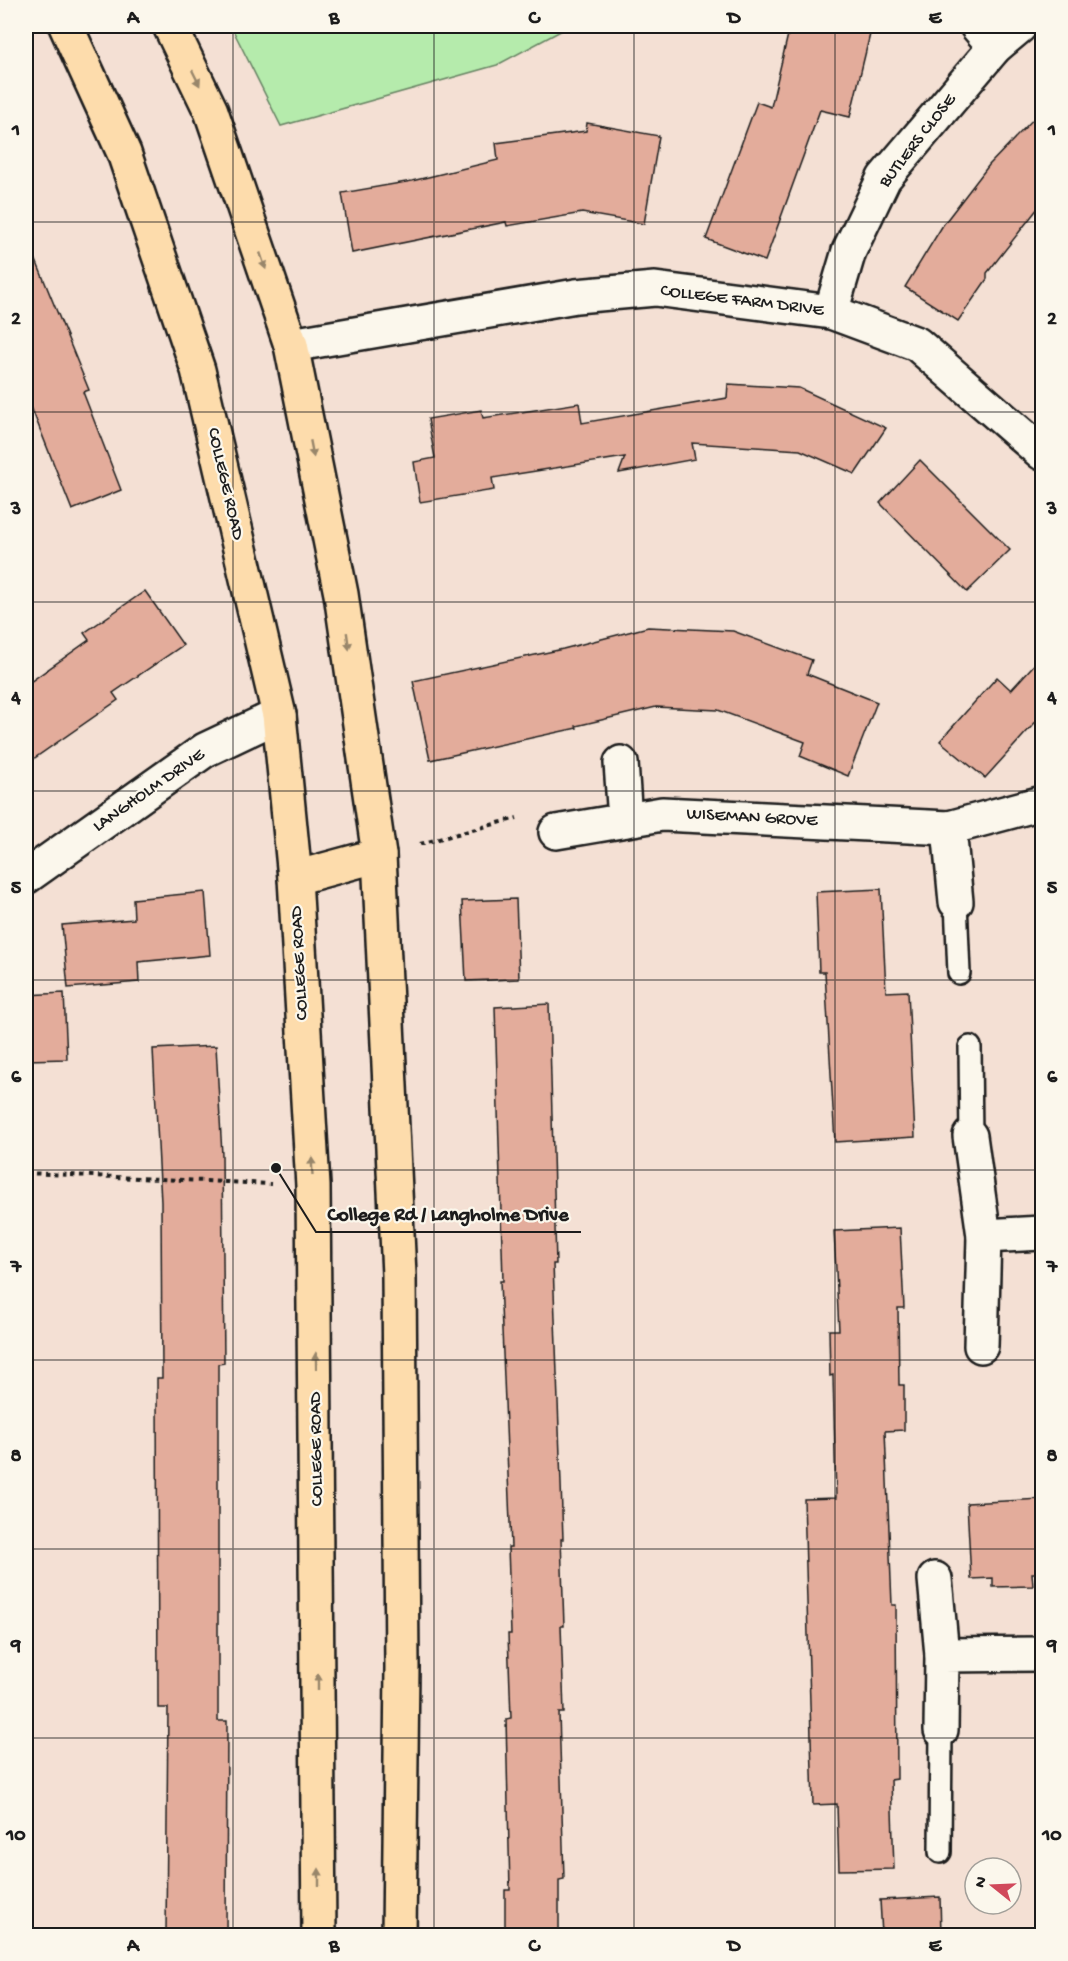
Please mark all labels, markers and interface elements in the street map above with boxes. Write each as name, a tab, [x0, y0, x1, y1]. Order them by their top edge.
text: A	[126, 8, 141, 31]
text: B	[328, 8, 340, 31]
text: C	[528, 8, 542, 31]
text: D	[725, 8, 741, 31]
text: E	[929, 8, 943, 31]
one-way arrow	[191, 70, 200, 87]
street label: BUTLERS CLOSE	[874, 89, 962, 193]
text: 1	[11, 120, 20, 143]
text: 1	[1047, 120, 1056, 143]
one-way arrow	[258, 252, 268, 270]
street label: COLLEGE FARM DRIVE	[659, 281, 826, 322]
text: 2	[11, 309, 21, 332]
text: 2	[1047, 309, 1057, 332]
street label: COLLEGE ROAD	[202, 426, 248, 542]
one-way arrow	[308, 440, 317, 459]
text: 3	[10, 499, 21, 522]
text: 3	[1046, 499, 1057, 522]
one-way arrow	[343, 631, 352, 650]
text: 4	[10, 688, 21, 711]
text: 4	[1046, 688, 1057, 711]
street label: LANGHOLM DRIVE	[89, 744, 210, 837]
street label: WISEMAN GROVE	[686, 804, 819, 832]
text: 5	[11, 878, 22, 901]
text: 5	[1047, 878, 1058, 901]
street label: COLLEGE ROAD	[287, 905, 313, 1021]
text: 6	[11, 1067, 22, 1090]
text: 6	[1047, 1067, 1058, 1090]
one-way arrow	[307, 1157, 317, 1176]
callout: College Rd / Langholme Drive	[316, 1194, 581, 1232]
text: College Rd / Langholme Drive	[327, 1205, 569, 1228]
text: 7	[10, 1257, 23, 1280]
text: 7	[1046, 1257, 1059, 1280]
one-way arrow	[311, 1352, 321, 1371]
street label: COLLEGE ROAD	[305, 1391, 328, 1506]
text: 8	[11, 1446, 22, 1469]
text: 8	[1047, 1446, 1058, 1469]
text: 9	[10, 1636, 21, 1659]
text: 9	[1046, 1636, 1057, 1659]
one-way arrow	[313, 1673, 323, 1692]
text: 10	[5, 1825, 26, 1848]
text: 10	[1041, 1825, 1062, 1848]
north arrow	[963, 1856, 1023, 1916]
one-way arrow	[314, 1868, 324, 1887]
text: N	[971, 1874, 993, 1890]
text: A	[126, 1936, 141, 1959]
text: B	[328, 1936, 340, 1959]
text: C	[528, 1936, 542, 1959]
text: D	[725, 1936, 741, 1959]
text: E	[929, 1936, 943, 1959]

